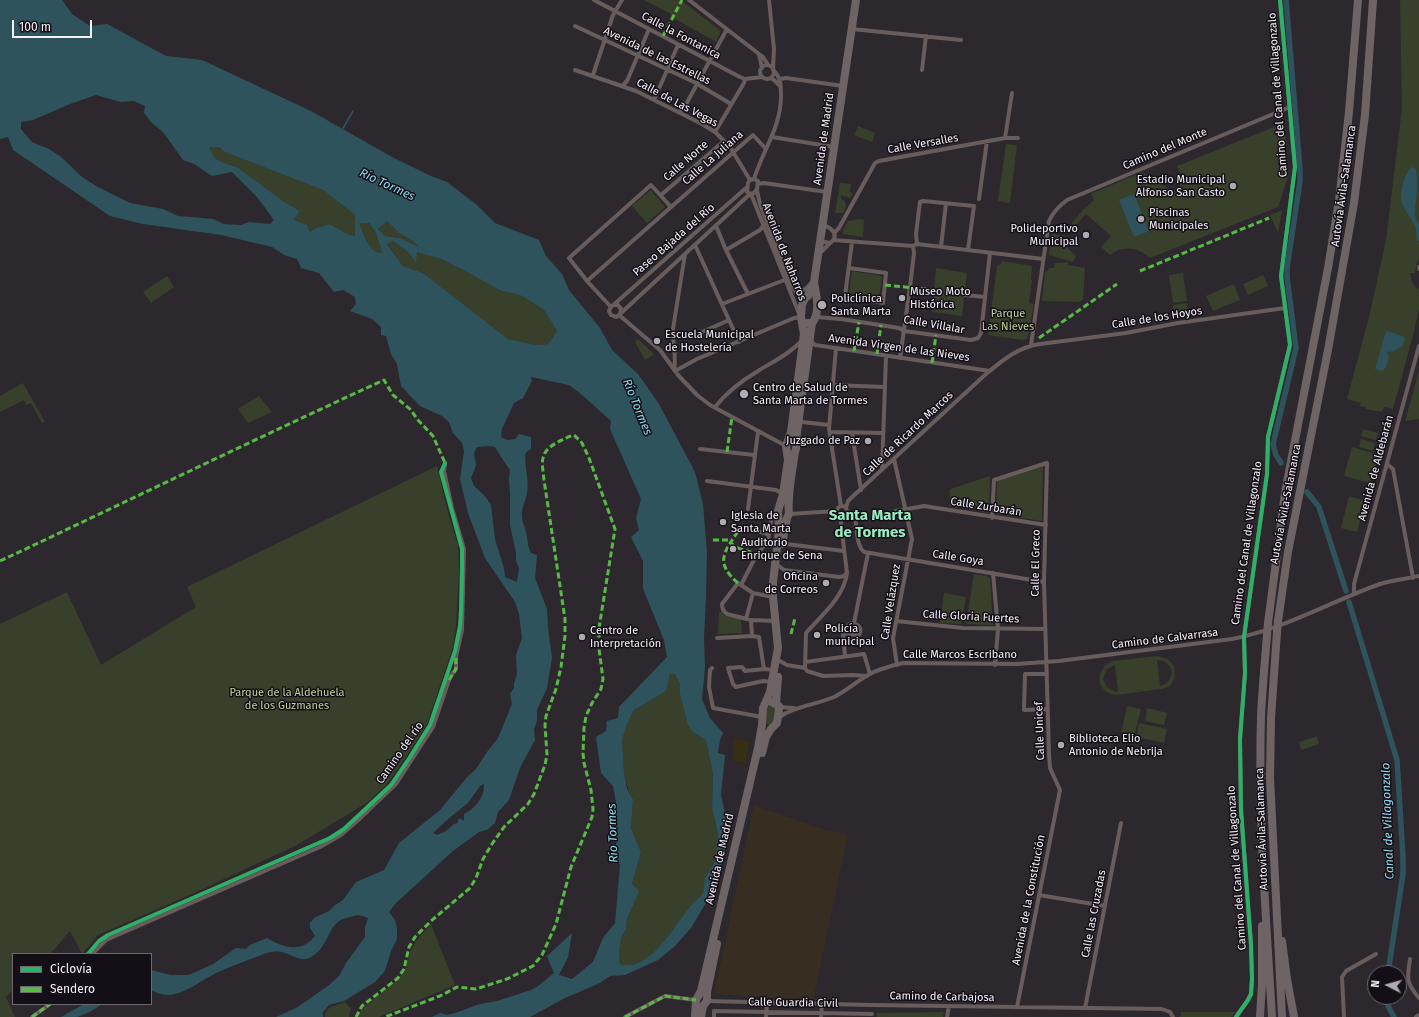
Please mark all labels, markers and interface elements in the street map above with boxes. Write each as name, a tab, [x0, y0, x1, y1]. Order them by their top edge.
street label: Calle la Fontanica	[639, 10, 723, 62]
scale bar	[14, 12, 94, 38]
street label: Camino del Canal de Villagonzalo	[1266, 12, 1290, 178]
text: 100 m	[19, 20, 51, 34]
street label: Avenida de las Estrellas	[601, 24, 713, 88]
street label: Calle de Las Vegas	[634, 76, 720, 130]
street label: Avenida de Madrid	[811, 92, 837, 186]
street label: Camino del Monte	[1121, 125, 1209, 173]
street label: Autovía Ávila-Salamanca	[1329, 125, 1359, 247]
street label: Calle La Juliana	[680, 128, 746, 188]
street label: Calle Versalles	[887, 131, 959, 157]
street label: Calle Norte	[661, 138, 711, 184]
water label: Río Tormes	[357, 166, 417, 204]
place label: Estadio Municipal Alfonso San Casto	[1136, 173, 1225, 199]
marker: Estadio Municipal Alfonso San Casto	[1228, 181, 1238, 191]
street label: Paseo Bajada del Río	[630, 201, 718, 279]
street label: Avenida de Naharros	[759, 201, 809, 303]
place label: Piscinas Municipales	[1149, 206, 1208, 232]
marker: Piscinas Municipales	[1136, 214, 1146, 224]
place label: Polideportivo Municipal	[1011, 222, 1078, 248]
marker: Polideportivo Municipal	[1081, 230, 1091, 240]
place label: Museo Moto Histórica	[910, 285, 971, 311]
place label: Policlínica Santa Marta	[831, 292, 891, 318]
marker: Museo Moto Histórica	[897, 293, 907, 303]
marker: Policlínica Santa Marta	[816, 299, 828, 311]
street label: Calle de los Hoyos	[1111, 304, 1203, 332]
park label: Parque Las Nieves	[982, 307, 1034, 333]
street label: Calle Villalar	[902, 313, 966, 337]
place label: Escuela Municipal de Hostelería	[665, 328, 754, 354]
street label: Avenida Virgen de las Nieves	[828, 332, 970, 364]
marker: Escuela Municipal de Hostelería	[652, 336, 662, 346]
water label: Río Tormes	[619, 377, 655, 437]
place label: Centro de Salud de Santa Marta de Tormes	[753, 381, 868, 407]
marker: Centro de Salud de Santa Marta de Tormes	[738, 388, 750, 400]
street label: Calle de Ricardo Marcos	[860, 389, 956, 479]
street label: Avenida de Aldebarán	[1356, 414, 1396, 522]
place label: Juzgado de Paz	[786, 434, 860, 448]
marker: Juzgado de Paz	[863, 436, 873, 446]
street label: Autovía Ávila-Salamanca	[1268, 443, 1304, 565]
street label: Camino del Canal de Villagonzalo	[1229, 460, 1265, 626]
street label: Calle Zurbarán	[949, 495, 1023, 519]
district label: Santa Marta de Tormes	[829, 507, 911, 542]
place label: Iglesia de Santa Marta	[731, 509, 791, 535]
marker: Iglesia de Santa Marta	[718, 517, 728, 527]
street label: Calle El Greco	[1029, 529, 1043, 597]
place label: Auditorio Enrique de Sena	[741, 536, 822, 562]
marker: Auditorio Enrique de Sena	[728, 544, 738, 554]
street label: Calle Goya	[931, 547, 985, 569]
street label: Calle Velázquez	[878, 563, 904, 641]
place label: Oficina de Correos	[764, 570, 818, 596]
marker: Oficina de Correos	[821, 578, 831, 588]
street label: Calle Gloria Fuertes	[922, 608, 1020, 626]
place label: Policía municipal	[825, 622, 874, 648]
place label: Centro de Interpretación	[590, 624, 661, 650]
street label: Camino de Calvarrasa	[1111, 626, 1219, 652]
marker: Policía municipal	[812, 630, 822, 640]
marker: Centro de Interpretación	[577, 632, 587, 642]
street label: Calle Marcos Escribano	[903, 648, 1017, 662]
park label: Parque de la Aldehuela de los Guzmanes	[229, 686, 345, 712]
street label: Calle Unicef	[1032, 701, 1048, 761]
street label: Camino del río	[374, 719, 426, 787]
place label: Biblioteca Elio Antonio de Nebrija	[1069, 732, 1163, 758]
marker: Biblioteca Elio Antonio de Nebrija	[1056, 740, 1066, 750]
water label: Canal de Villagonzalo	[1379, 762, 1397, 880]
street label: Autovía Ávila-Salamanca	[1253, 768, 1271, 890]
street label: Camino del Canal de Villagonzalo	[1225, 785, 1249, 951]
water label: Río Tormes	[605, 803, 621, 863]
street label: Avenida de Madrid	[703, 812, 737, 906]
street label: Avenida de la Constitución	[1010, 834, 1048, 966]
street label: Calle las Cruzadas	[1079, 869, 1109, 959]
legend	[12, 953, 152, 1005]
text: Ciclovía	[50, 962, 92, 976]
north arrow	[1367, 965, 1407, 1005]
text: N	[1369, 979, 1382, 988]
text: Sendero	[50, 982, 95, 996]
street label: Camino de Carbajosa	[889, 989, 995, 1005]
street label: Calle Guardia Civil	[748, 996, 838, 1010]

